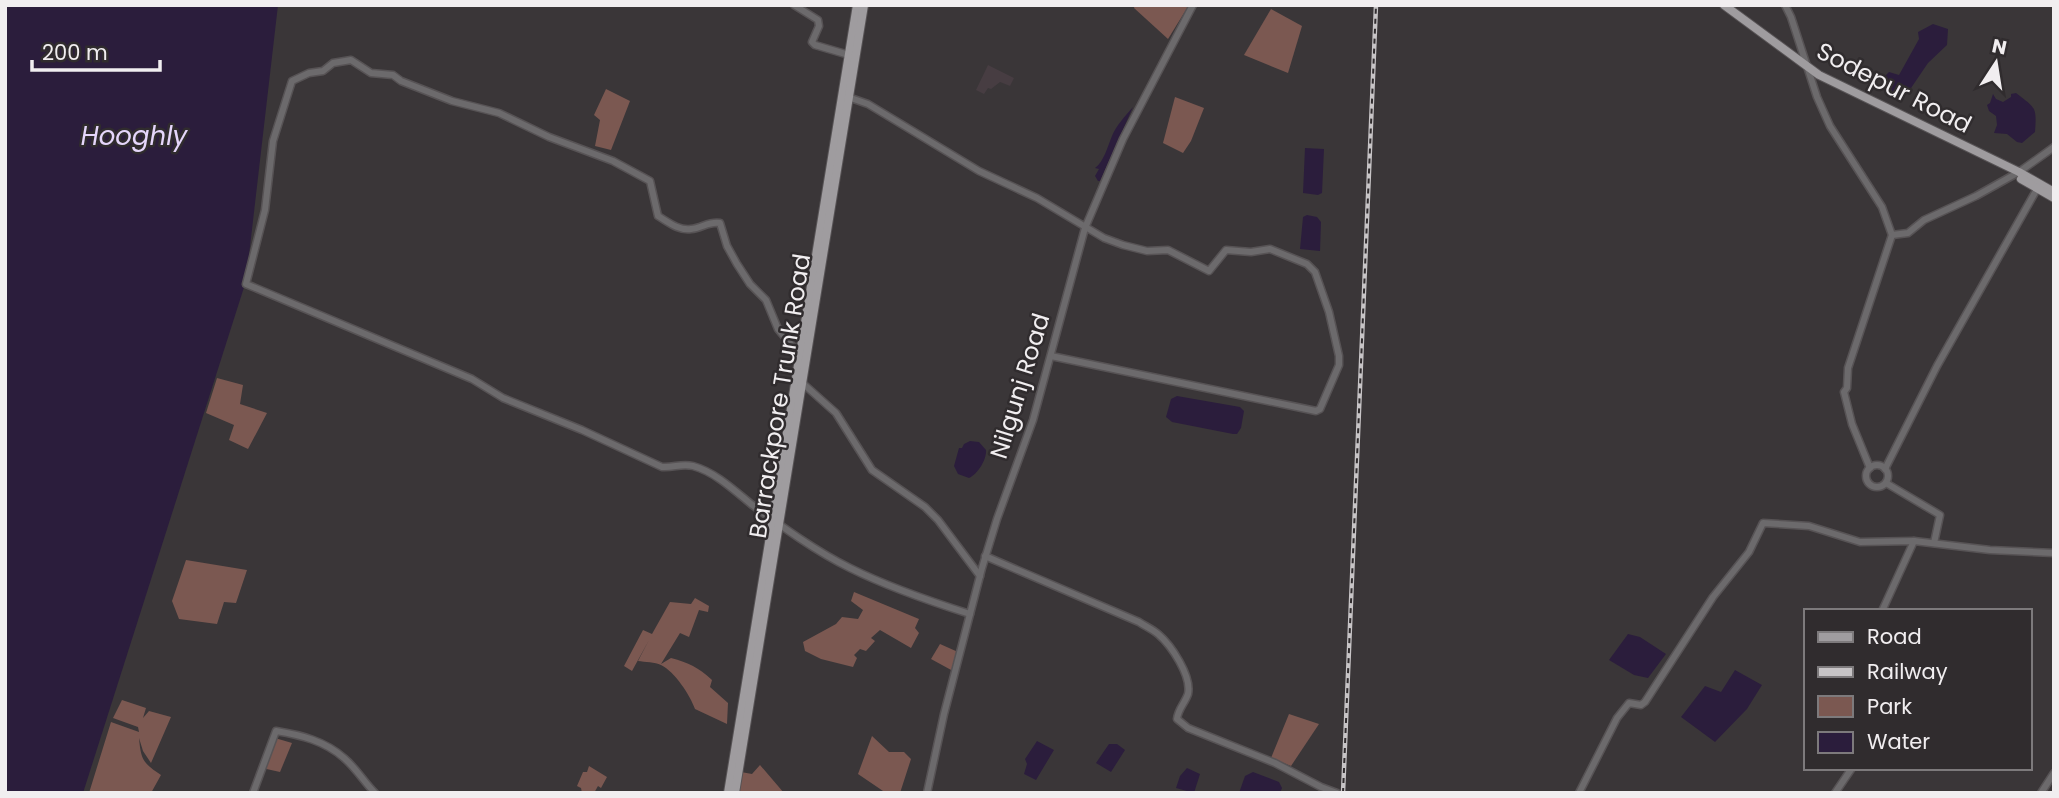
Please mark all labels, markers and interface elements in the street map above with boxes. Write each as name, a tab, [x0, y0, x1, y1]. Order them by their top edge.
scale bar	[32, 28, 159, 72]
north arrow	[1961, 28, 2031, 98]
text: N	[1990, 32, 2009, 62]
street label: Sodepur Road	[1811, 34, 1977, 141]
text: 200 m	[42, 38, 108, 67]
water label: Hooghly	[81, 118, 189, 154]
street label: Barrackpore Trunk Road	[741, 251, 818, 541]
street label: Nilgunj Road	[982, 309, 1057, 463]
legend	[1804, 609, 2031, 770]
text: Road	[1867, 622, 1922, 651]
text: Railway	[1867, 657, 1948, 686]
text: Park	[1867, 692, 1912, 721]
text: Water	[1867, 727, 1930, 756]

